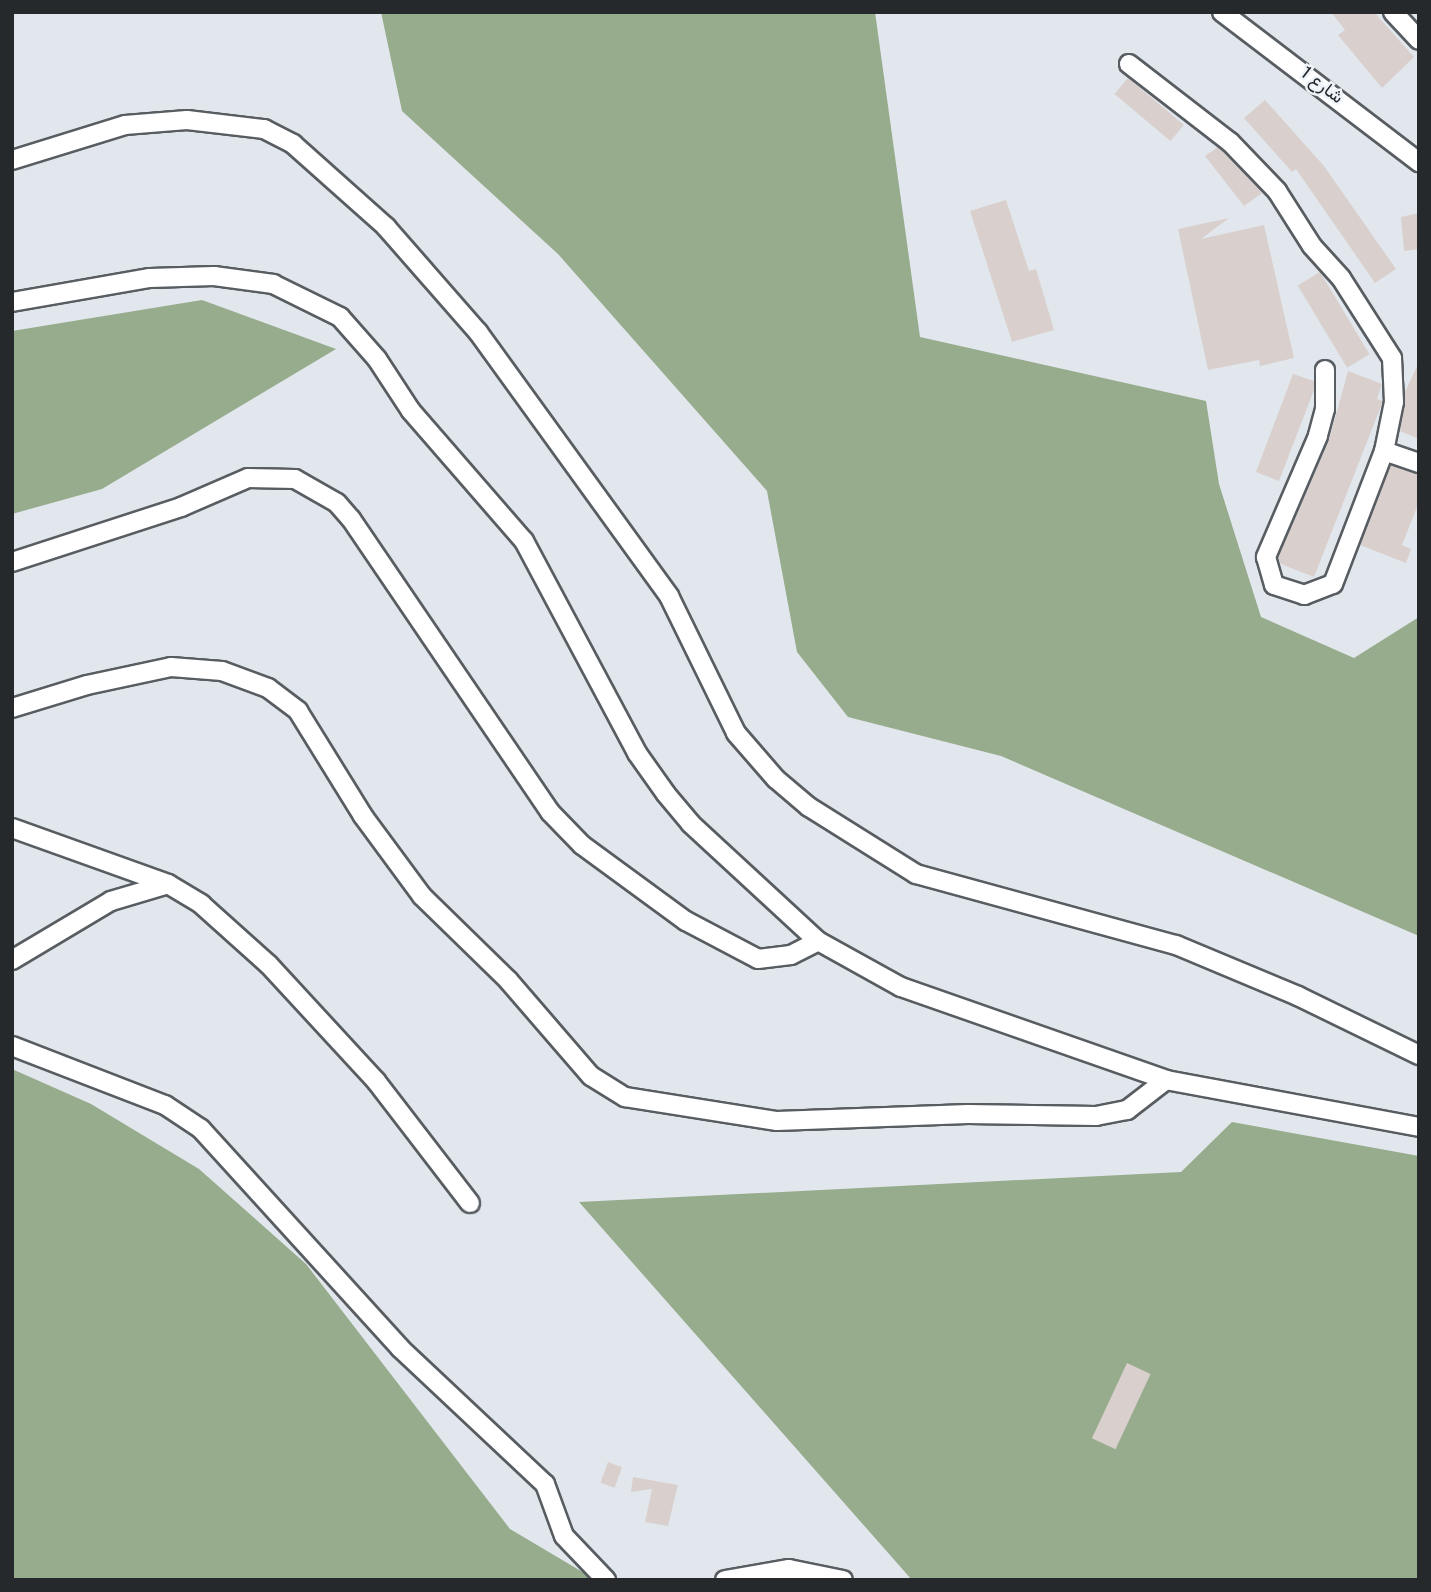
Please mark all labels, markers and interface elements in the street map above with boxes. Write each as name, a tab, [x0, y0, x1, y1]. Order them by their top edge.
street label: شارع 1	[1296, 62, 1348, 108]

